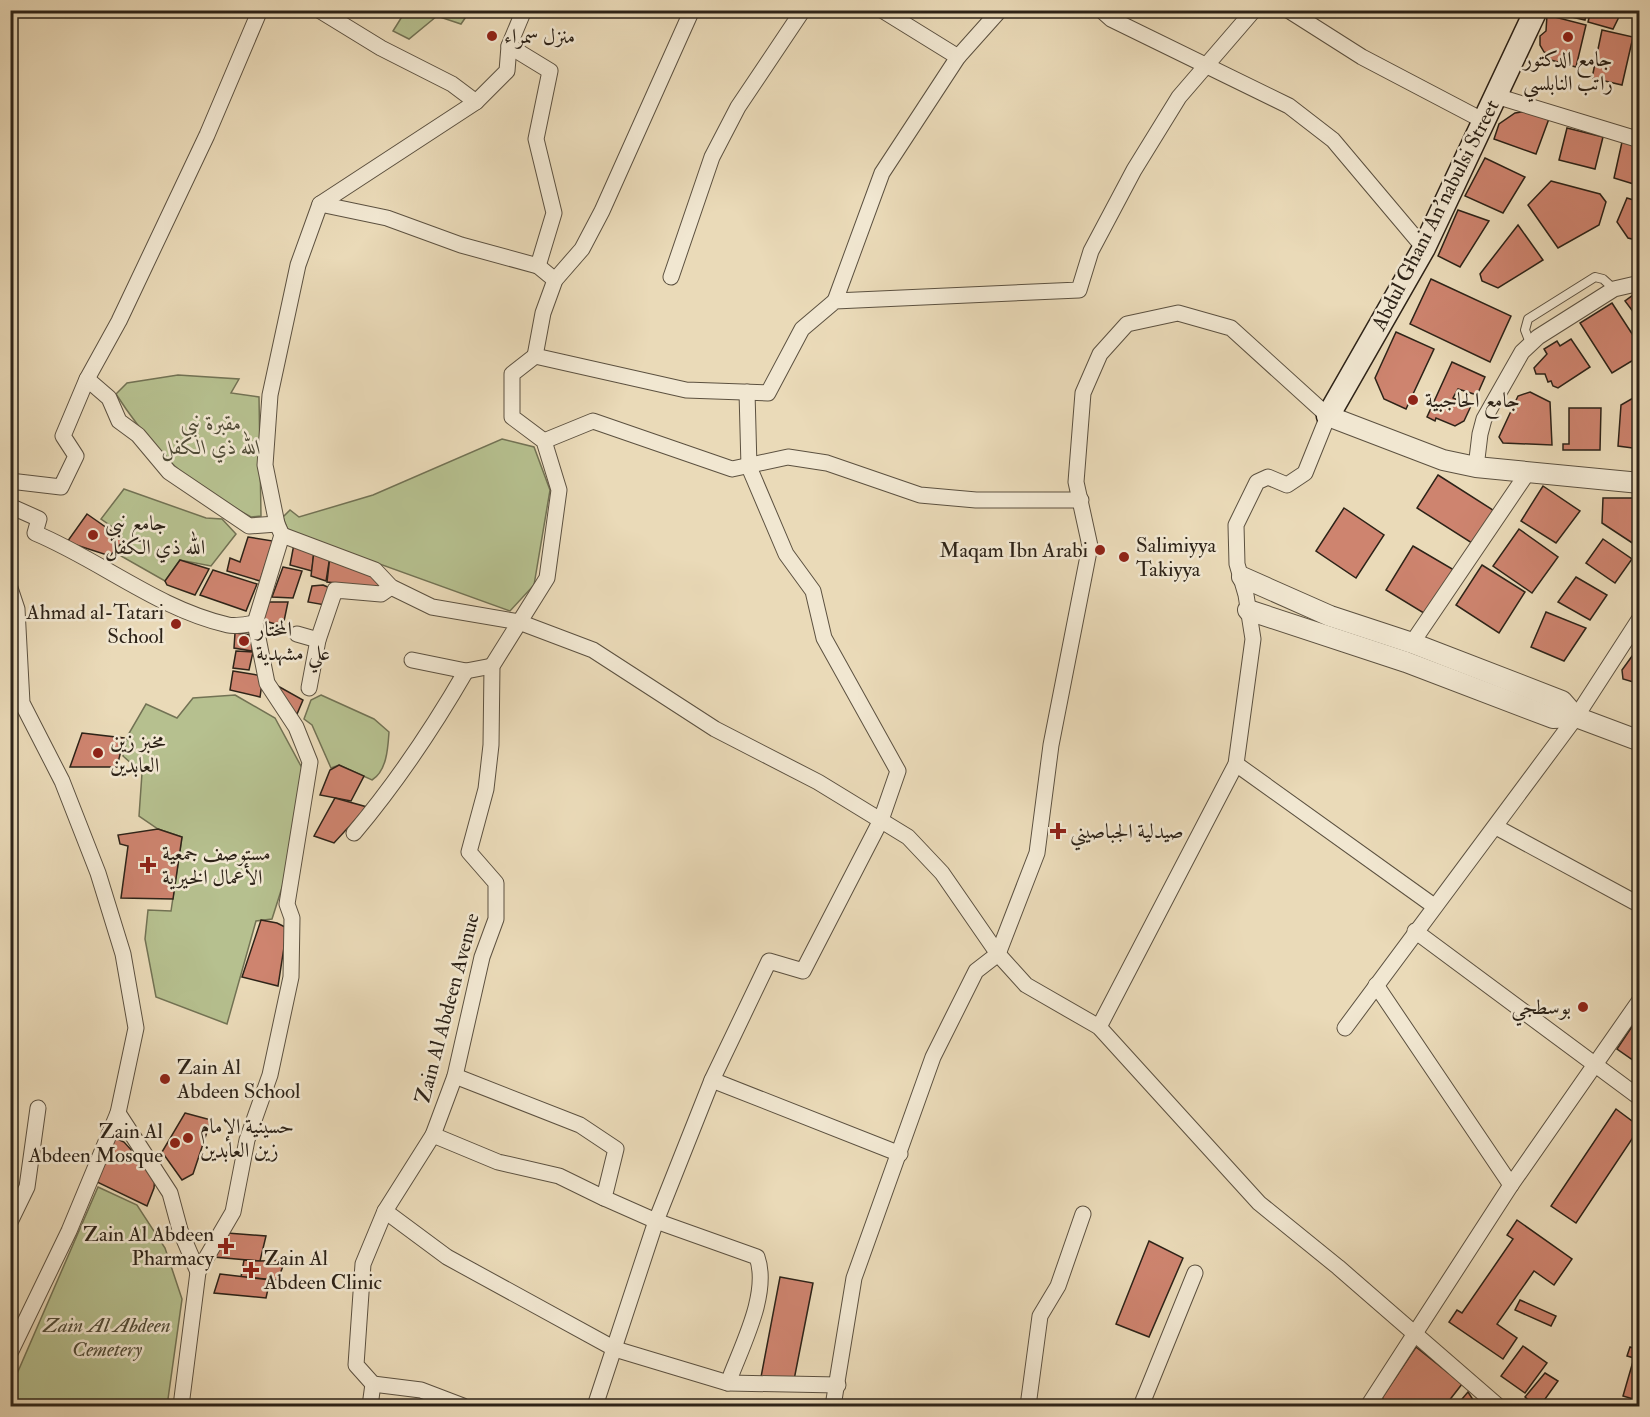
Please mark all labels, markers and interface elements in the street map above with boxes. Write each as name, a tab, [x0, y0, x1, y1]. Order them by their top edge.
place label: منزل سمراء	[504, 23, 575, 50]
marker: منزل سمراء	[485, 29, 499, 43]
marker: جامع الدكتور راتب النابلسي	[1561, 30, 1575, 44]
place label: جامع الدكتور راتب النابلسي	[1522, 46, 1613, 103]
street label: Abdul Ghani An'nabulsi Street	[1365, 95, 1506, 336]
place label: جامع الحاجبية	[1425, 387, 1520, 419]
marker: جامع الحاجبية	[1406, 393, 1420, 407]
park label: مقبرة نبي الله ذي الكفل	[161, 410, 261, 463]
place label: جامع نبي الله ذي الكفل	[105, 510, 205, 563]
marker: جامع نبي الله ذي الكفل	[86, 528, 100, 542]
place label: Salimiyya Takiyya	[1136, 532, 1217, 583]
place label: Maqam Ibn Arabi	[939, 537, 1088, 564]
marker: Maqam Ibn Arabi	[1093, 543, 1107, 557]
marker: Salimiyya Takiyya	[1117, 550, 1131, 564]
place label: Ahmad al-Tatari School	[25, 599, 165, 650]
place label: المختار علي مشهدية	[254, 616, 330, 673]
marker: Ahmad al-Tatari School	[169, 617, 183, 631]
marker: المختار علي مشهدية	[237, 634, 251, 648]
place label: مخبز زين العابدين	[110, 728, 166, 779]
marker: مخبز زين العابدين	[91, 746, 105, 760]
place label: صيدلية الجباصيني	[1070, 818, 1184, 851]
marker: صيدلية الجباصيني	[1051, 824, 1065, 838]
place label: مستوصف جمعية الأعمال الخيرية	[162, 840, 271, 891]
marker: مستوصف جمعية الأعمال الخيرية	[139, 856, 157, 874]
street label: Zain Al Abdeen Avenue	[409, 910, 486, 1106]
place label: بوسطجي	[1511, 994, 1571, 1027]
marker: بوسطجي	[1576, 1000, 1590, 1014]
place label: Zain Al Abdeen School	[176, 1054, 301, 1105]
marker: Zain Al Abdeen School	[158, 1072, 172, 1086]
place label: حسينية الإمام زين العابدين	[200, 1113, 294, 1164]
place label: Zain Al Abdeen Mosque	[27, 1118, 164, 1169]
marker: حسينية الإمام زين العابدين	[181, 1131, 195, 1145]
marker: Zain Al Abdeen Mosque	[168, 1136, 182, 1150]
place label: Zain Al Abdeen Pharmacy	[83, 1221, 215, 1272]
marker: Zain Al Abdeen Pharmacy	[219, 1239, 233, 1253]
place label: Zain Al Abdeen Clinic	[263, 1245, 382, 1296]
marker: Zain Al Abdeen Clinic	[242, 1261, 260, 1279]
park label: Zain Al Abdeen Cemetery	[42, 1312, 171, 1363]

